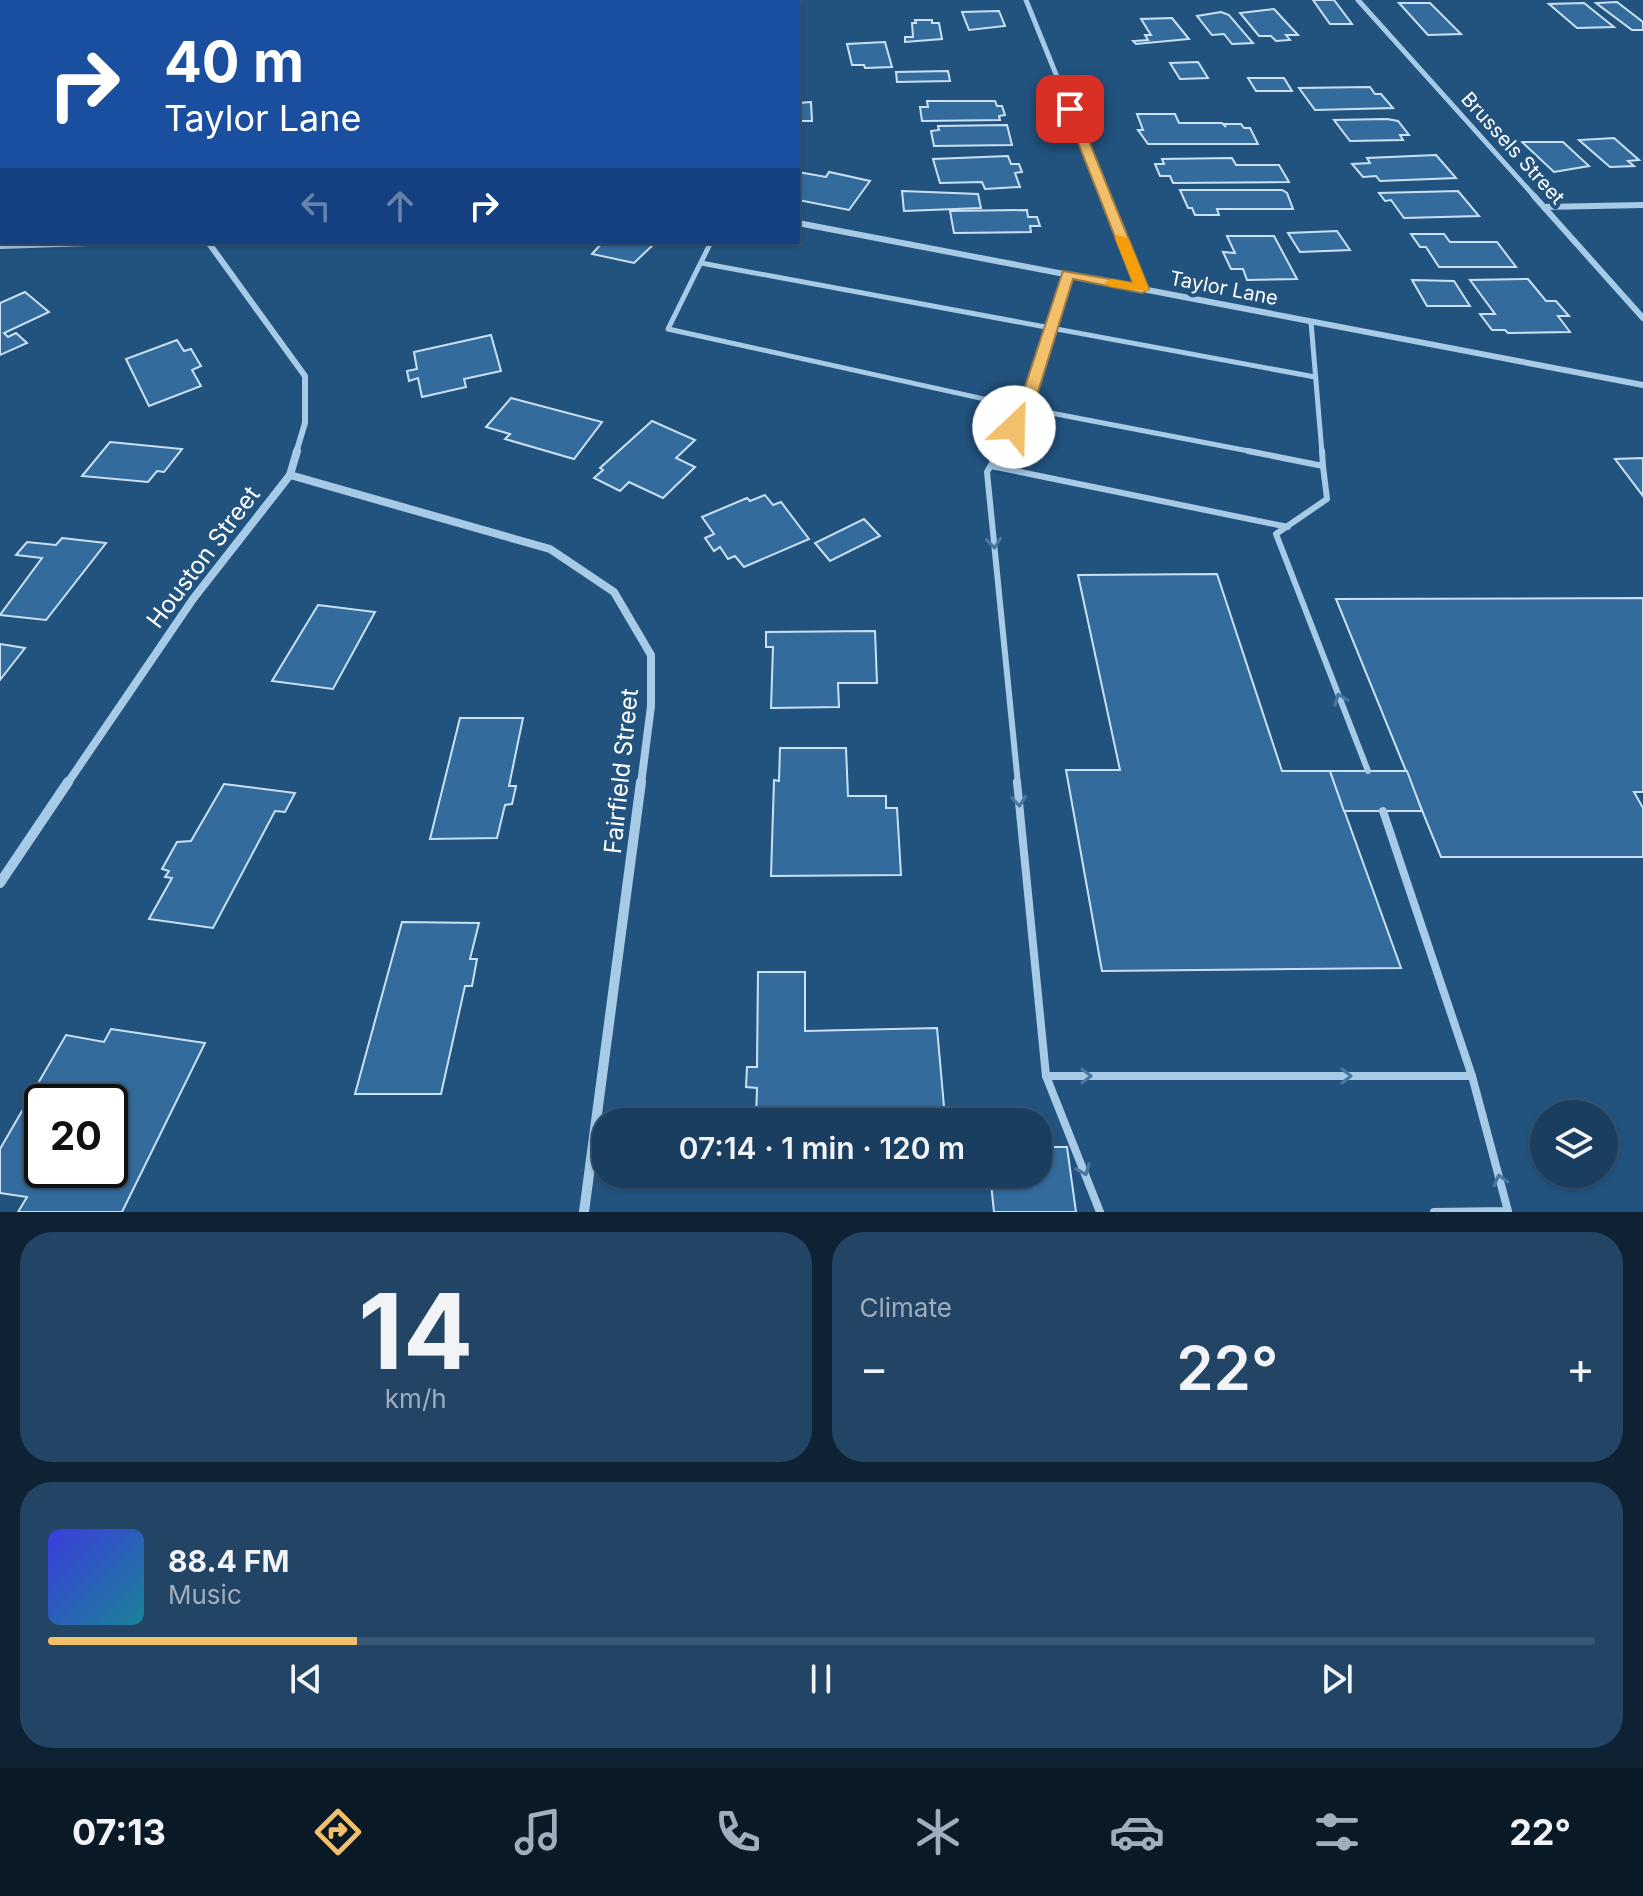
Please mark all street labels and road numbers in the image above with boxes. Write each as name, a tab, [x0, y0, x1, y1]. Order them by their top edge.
street label: Brussels Street	[1456, 87, 1570, 209]
street label: Taylor Lane	[1168, 266, 1280, 310]
street label: Houston Street	[140, 480, 266, 634]
street label: Fairfield Street	[598, 687, 644, 855]

